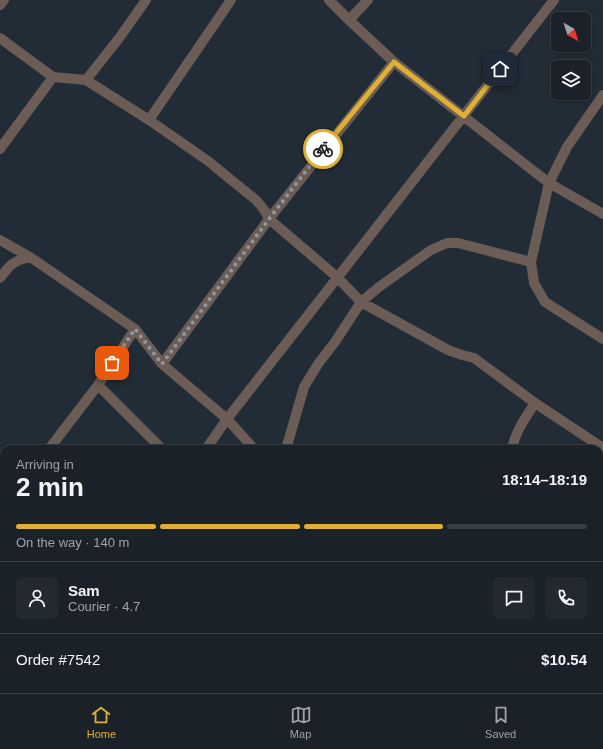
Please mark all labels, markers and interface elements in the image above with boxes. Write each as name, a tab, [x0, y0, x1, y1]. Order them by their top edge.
north arrow	[551, 12, 591, 52]
map controls	[551, 12, 591, 100]
pin	[483, 52, 517, 86]
icon: home	[489, 58, 511, 80]
button: layers	[551, 60, 591, 100]
courier	[303, 129, 343, 169]
icon: bike	[312, 138, 334, 160]
pin	[95, 346, 129, 380]
icon: bag	[101, 352, 123, 374]
text: Arriving in	[16, 457, 74, 472]
text: 18:14–18:19	[502, 471, 587, 488]
text: 2 min	[16, 472, 84, 502]
text: On the way · 140 m	[16, 535, 129, 550]
button: person	[16, 577, 58, 619]
button: chat	[493, 577, 535, 619]
button: phone	[545, 577, 587, 619]
text: Sam	[68, 582, 100, 599]
text: Courier · 4.7	[68, 599, 140, 614]
text: Order #7542	[16, 651, 100, 668]
text: $10.54	[541, 651, 587, 668]
tab: Home	[87, 704, 116, 740]
tab: Map	[290, 704, 312, 740]
tab: Saved	[485, 704, 516, 740]

